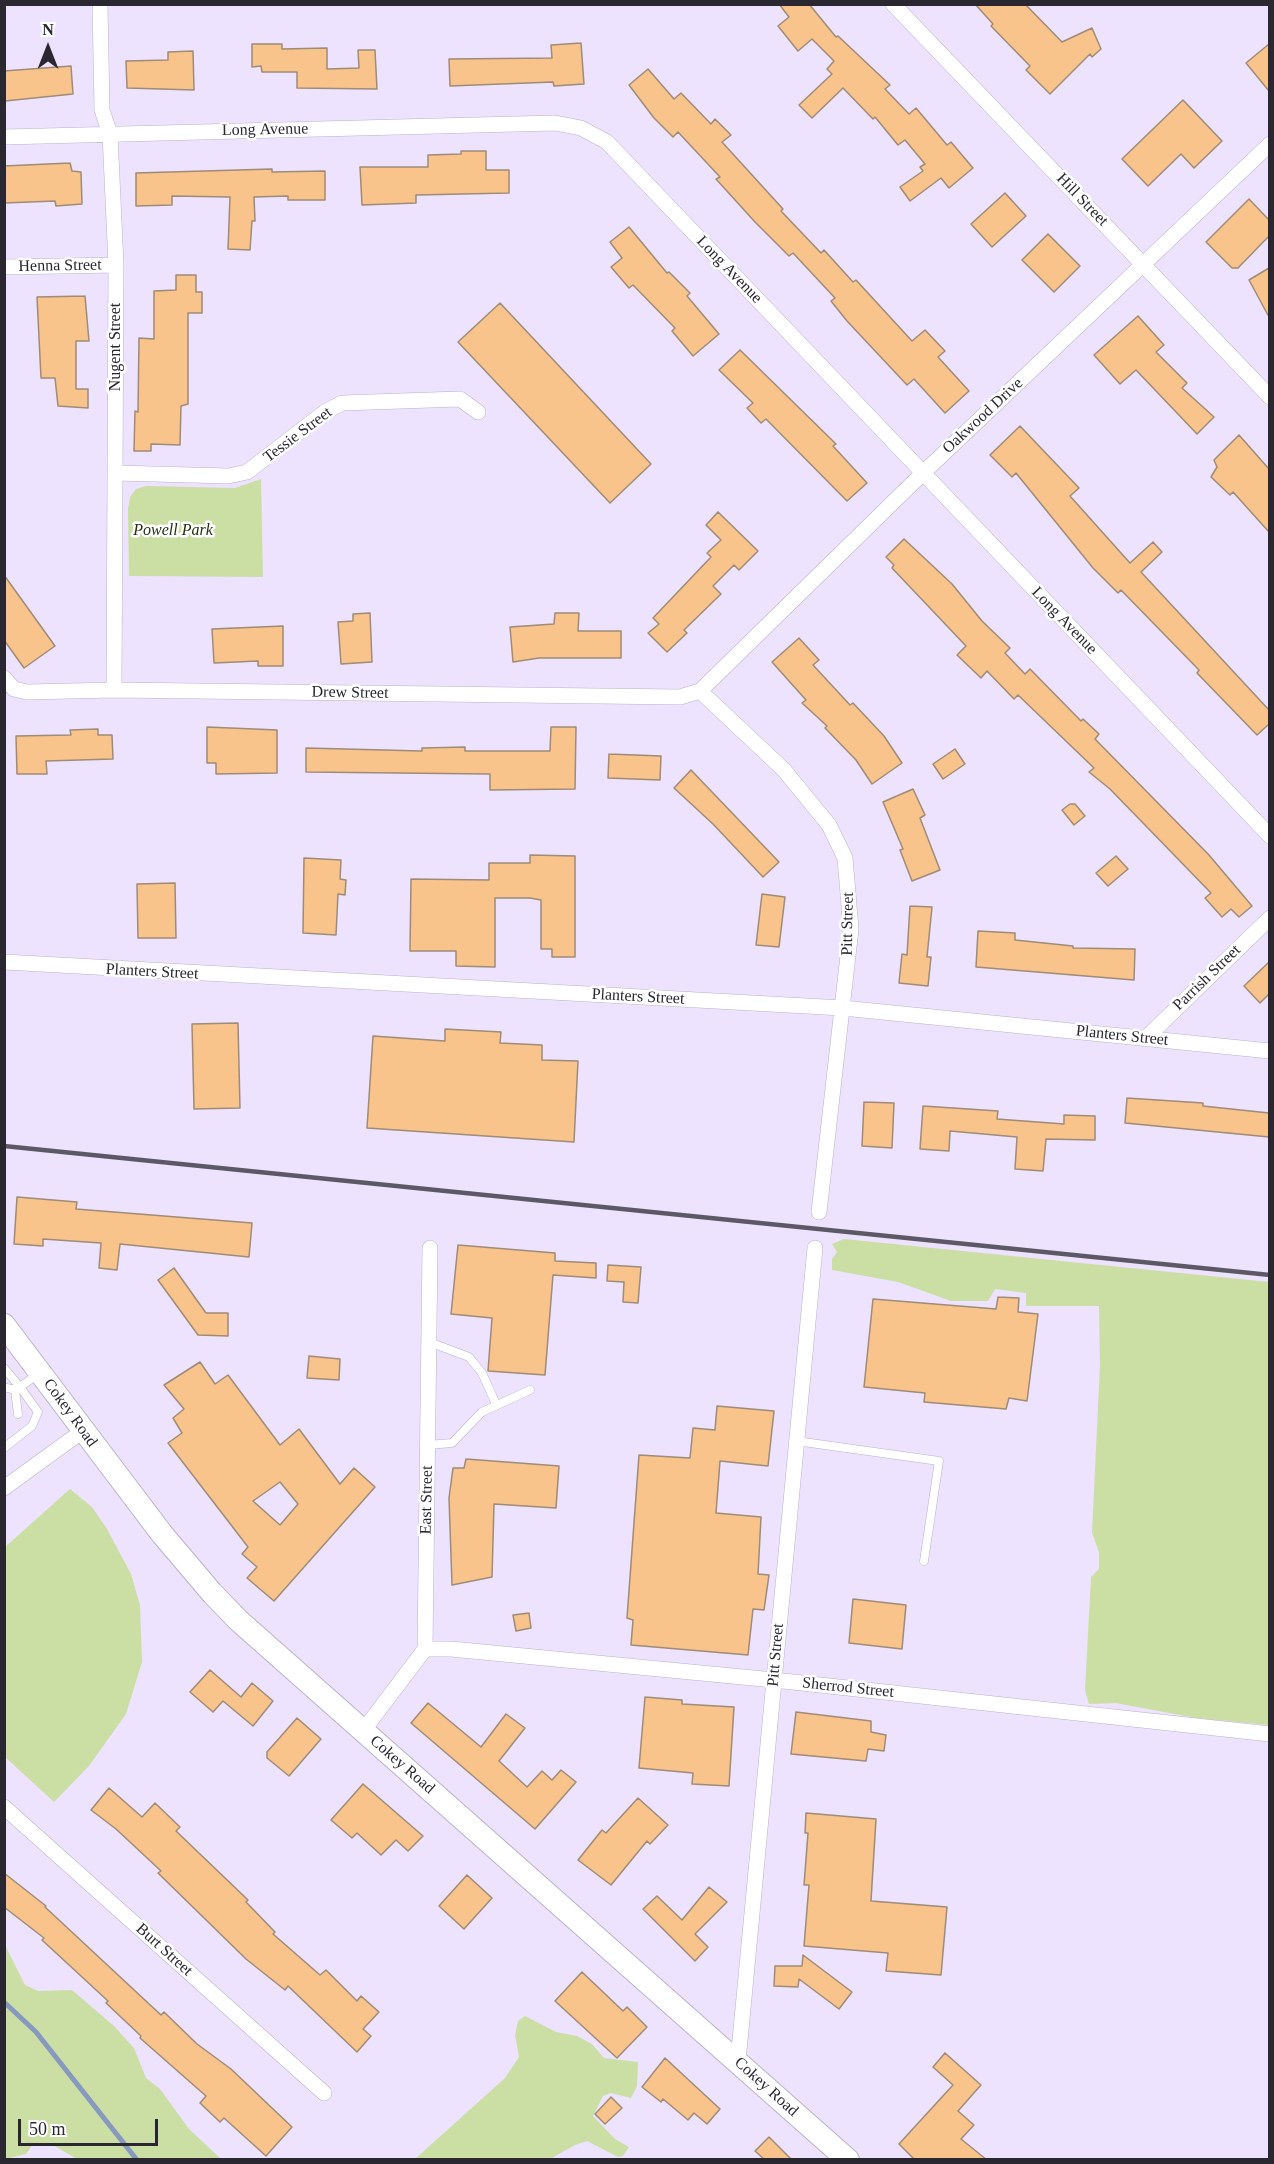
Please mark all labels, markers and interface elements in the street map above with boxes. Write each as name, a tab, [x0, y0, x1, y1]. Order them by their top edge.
north arrow	[18, 18, 78, 78]
text: N	[42, 21, 54, 38]
street label: Long Avenue	[222, 120, 308, 140]
street label: Hill Street	[1052, 170, 1112, 230]
street label: Long Avenue	[692, 232, 766, 308]
street label: Henna Street	[18, 256, 102, 276]
street label: Nugent Street	[106, 303, 126, 391]
street label: Oakwood Drive	[939, 374, 1027, 458]
street label: Tessie Street	[260, 403, 336, 467]
park label: Powell Park	[133, 521, 213, 541]
street label: Long Avenue	[1027, 583, 1101, 659]
street label: Drew Street	[311, 683, 389, 703]
street label: Pitt Street	[838, 892, 858, 956]
street label: Parrish Street	[1169, 941, 1245, 1015]
street label: Planters Street	[105, 960, 199, 984]
street label: Planters Street	[591, 985, 685, 1009]
street label: Planters Street	[1075, 1022, 1169, 1050]
street label: Cokey Road	[39, 1375, 101, 1451]
street label: East Street	[417, 1465, 437, 1535]
street label: Pitt Street	[764, 1623, 788, 1687]
street label: Sherrod Street	[801, 1674, 895, 1702]
street label: Cokey Road	[366, 1732, 438, 1798]
street label: Burt Street	[132, 1920, 196, 1980]
street label: Cokey Road	[730, 2053, 802, 2121]
scale bar	[21, 2107, 160, 2145]
text: 50 m	[29, 2119, 66, 2139]

